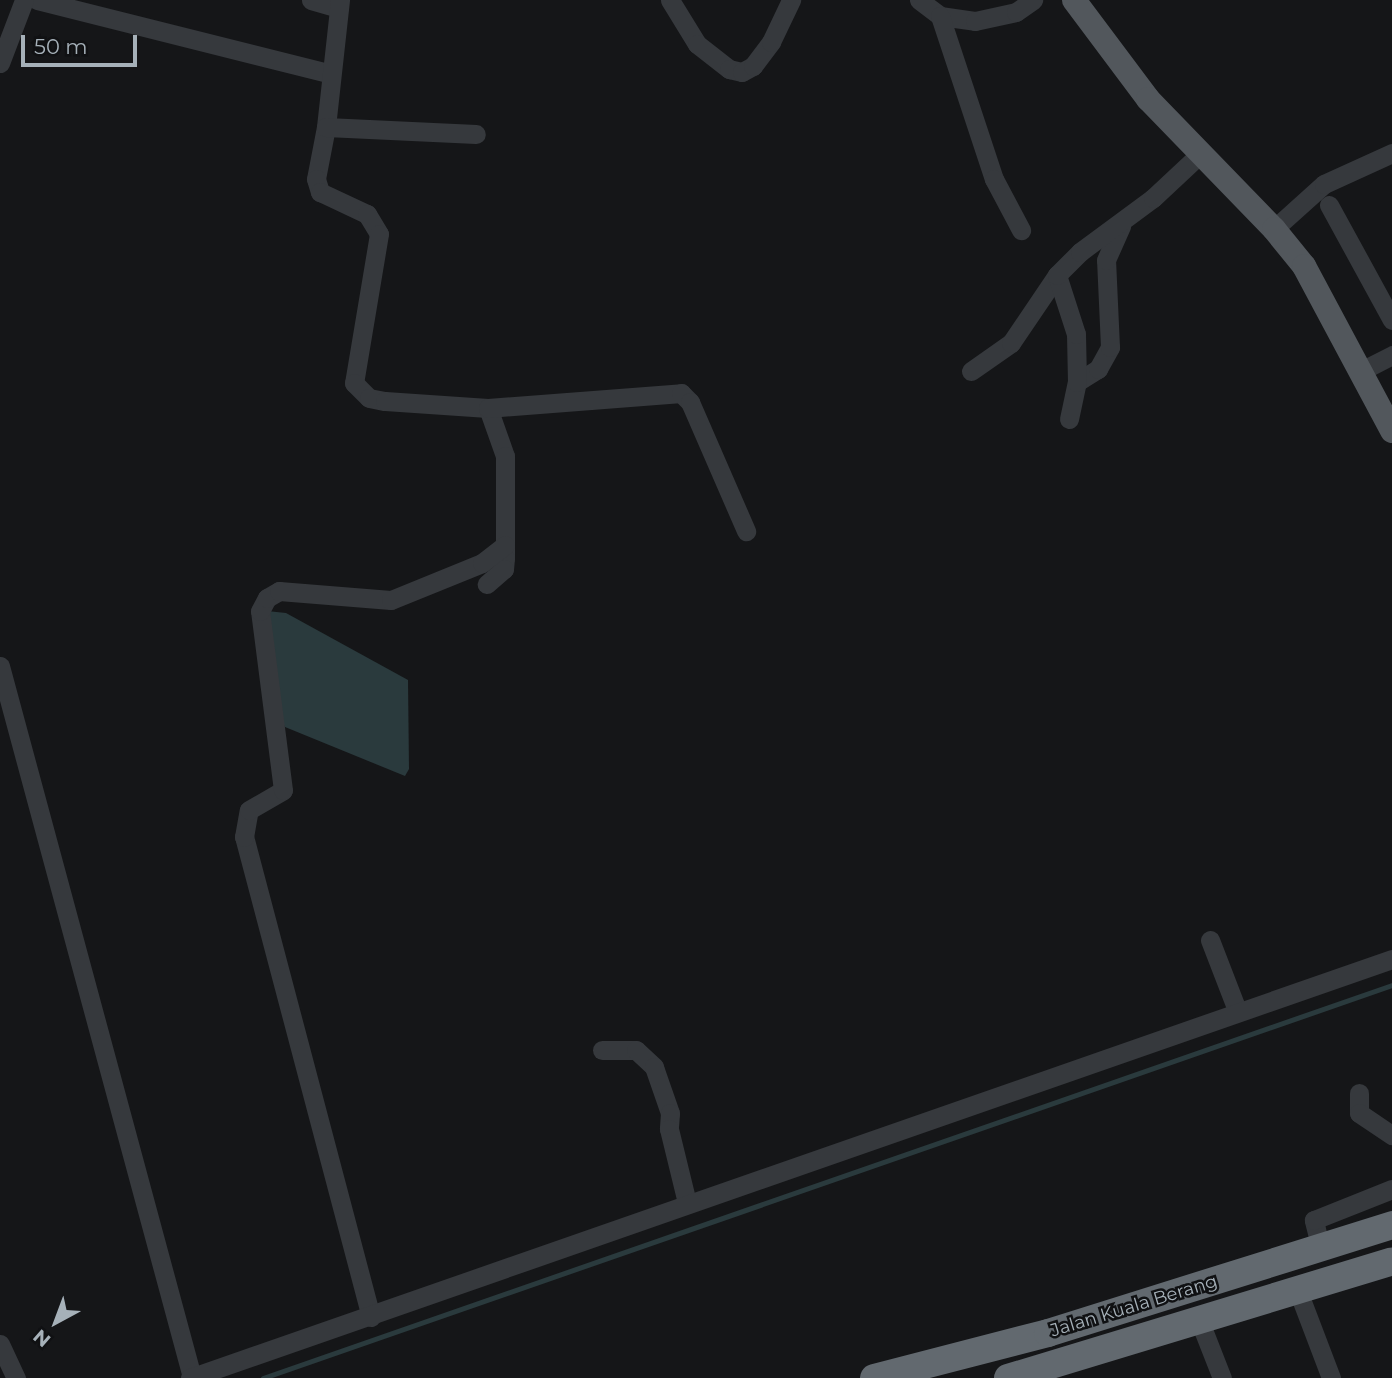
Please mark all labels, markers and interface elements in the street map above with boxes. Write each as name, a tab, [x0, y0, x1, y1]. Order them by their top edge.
scale bar	[24, 21, 140, 65]
text: 50 m	[34, 34, 88, 59]
street label: Jalan Kuala Berang	[1048, 1270, 1220, 1342]
north arrow	[21, 1287, 91, 1357]
text: N	[29, 1325, 55, 1352]

